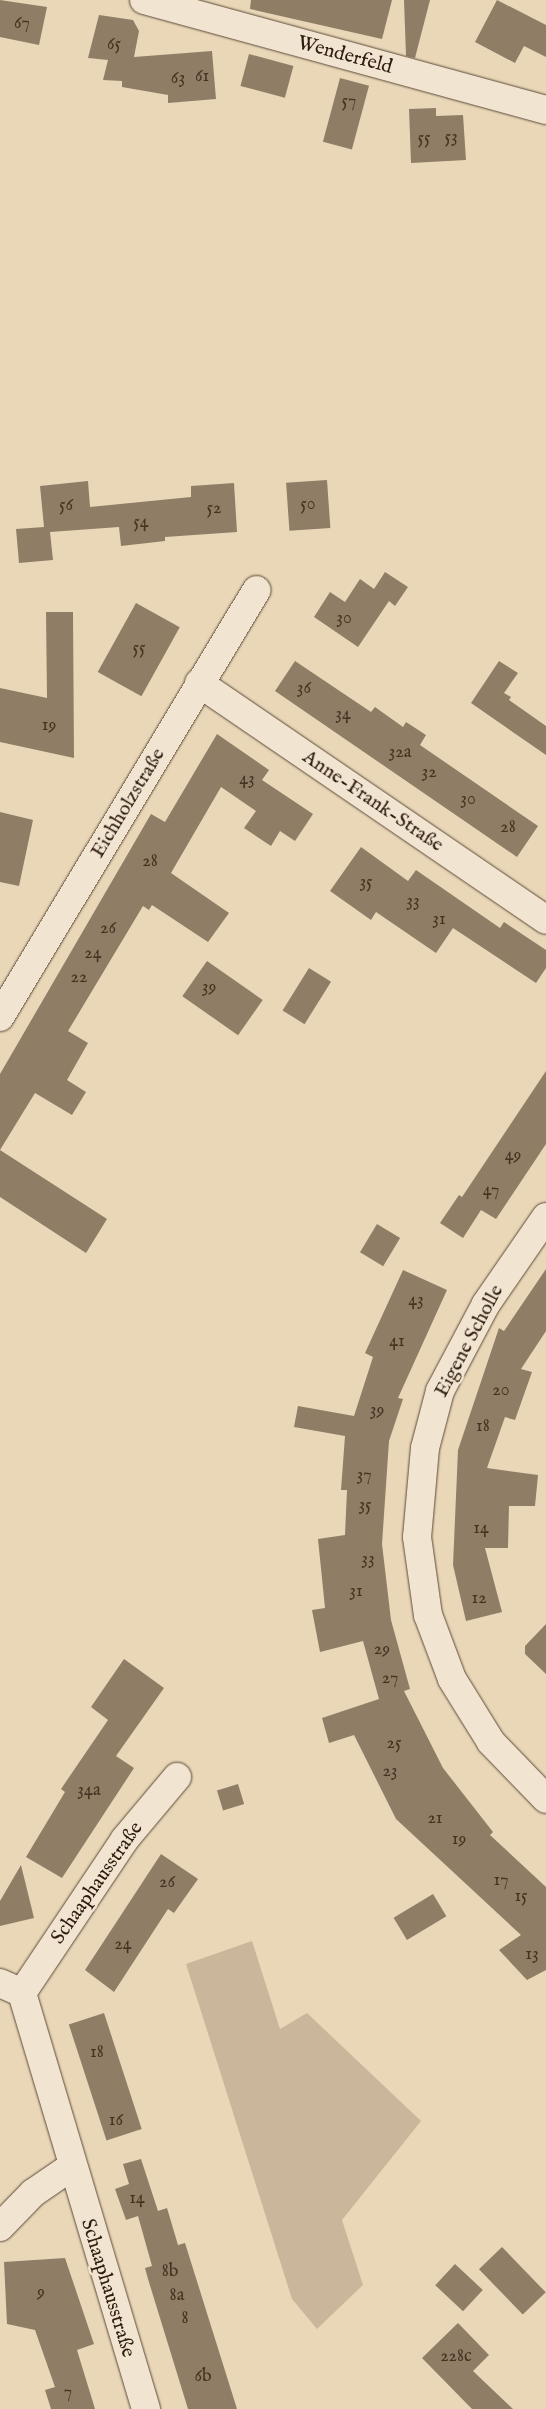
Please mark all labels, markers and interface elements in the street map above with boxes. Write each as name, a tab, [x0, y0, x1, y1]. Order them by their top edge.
house number: 67	[14, 13, 30, 35]
street label: Wenderfeld	[295, 31, 395, 79]
house number: 65	[107, 34, 121, 56]
house number: 61	[195, 66, 209, 88]
house number: 63	[171, 68, 185, 90]
house number: 57	[342, 91, 356, 113]
house number: 53	[444, 127, 458, 149]
house number: 55	[417, 128, 431, 150]
house number: 50	[300, 494, 316, 516]
house number: 56	[59, 495, 73, 517]
house number: 52	[207, 498, 221, 520]
house number: 54	[133, 512, 149, 534]
house number: 30	[336, 608, 352, 630]
house number: 55	[132, 638, 146, 660]
house number: 36	[297, 678, 311, 700]
house number: 34	[335, 704, 351, 726]
house number: 19	[42, 715, 56, 737]
house number: 32a	[389, 742, 411, 764]
street label: Eichholzstraße	[86, 744, 170, 862]
street label: Anne-Frank-Straße	[298, 745, 448, 857]
house number: 32	[421, 762, 437, 784]
house number: 43	[239, 769, 255, 791]
house number: 30	[460, 789, 476, 811]
house number: 28	[500, 817, 516, 839]
house number: 28	[142, 851, 158, 873]
house number: 35	[359, 872, 373, 894]
house number: 33	[406, 891, 420, 913]
house number: 31	[432, 909, 446, 931]
house number: 26	[100, 918, 116, 940]
house number: 24	[84, 943, 102, 965]
house number: 22	[71, 967, 87, 989]
house number: 39	[202, 977, 216, 999]
house number: 49	[505, 1145, 521, 1167]
house number: 47	[483, 1180, 499, 1202]
street label: Eigene Scholle	[429, 1281, 509, 1401]
house number: 43	[408, 1290, 424, 1312]
house number: 41	[389, 1331, 405, 1353]
house number: 20	[492, 1380, 510, 1402]
house number: 39	[370, 1400, 384, 1422]
house number: 18	[476, 1416, 490, 1438]
house number: 37	[356, 1465, 372, 1487]
house number: 35	[358, 1495, 372, 1517]
house number: 14	[473, 1518, 489, 1540]
house number: 33	[361, 1549, 375, 1571]
house number: 31	[349, 1581, 363, 1603]
house number: 12	[471, 1588, 487, 1610]
house number: 29	[374, 1639, 390, 1661]
house number: 27	[382, 1668, 398, 1690]
house number: 25	[387, 1733, 401, 1755]
house number: 23	[382, 1761, 398, 1783]
house number: 34a	[77, 1780, 101, 1802]
house number: 21	[427, 1808, 443, 1830]
street label: Schaaphausstraße	[46, 1817, 148, 1949]
house number: 19	[452, 1829, 466, 1851]
house number: 17	[493, 1870, 509, 1892]
house number: 26	[159, 1872, 175, 1894]
house number: 15	[514, 1886, 528, 1908]
house number: 24	[114, 1934, 132, 1956]
house number: 13	[525, 1944, 539, 1966]
house number: 18	[90, 2042, 104, 2064]
house number: 16	[109, 2110, 123, 2132]
house number: 14	[129, 2188, 145, 2210]
street label: Schaaphausstraße	[76, 2216, 140, 2360]
house number: 8b	[162, 2261, 178, 2283]
house number: 9	[37, 2282, 45, 2304]
house number: 8a	[170, 2285, 184, 2307]
house number: 8	[181, 2308, 189, 2330]
house number: 228c	[440, 2346, 472, 2368]
house number: 6b	[194, 2366, 212, 2388]
house number: 7	[64, 2382, 72, 2404]

